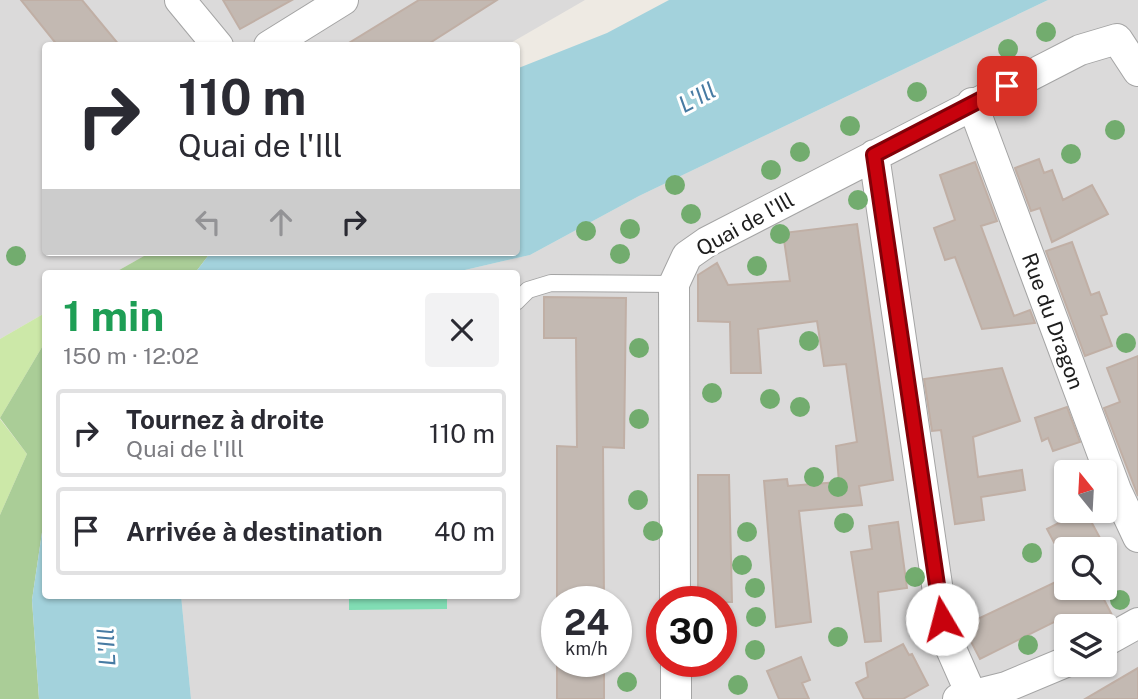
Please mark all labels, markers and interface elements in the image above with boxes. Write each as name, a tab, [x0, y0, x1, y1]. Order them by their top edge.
pin	[977, 56, 1037, 116]
icon: arrive	[988, 67, 1026, 105]
text: 110 m	[178, 68, 306, 126]
icon: right	[63, 70, 154, 161]
water label: L'Ill	[674, 76, 720, 118]
text: Quai de l'Ill	[178, 127, 342, 164]
street label: Quai de l'Ill	[692, 187, 798, 261]
icon: left	[189, 203, 227, 241]
icon: ahead	[262, 203, 300, 241]
icon: right	[335, 203, 373, 241]
street label: Rue du Dragon	[1017, 249, 1089, 393]
text: 1 min	[63, 291, 164, 340]
button: close	[425, 293, 499, 367]
text: 150 m · 12:02	[63, 342, 199, 369]
text: Tournez à droite	[126, 404, 324, 435]
icon: right	[67, 414, 105, 452]
text: 110 m	[429, 418, 495, 449]
text: Quai de l'Ill	[126, 435, 244, 462]
north arrow	[1054, 460, 1116, 523]
map controls	[1054, 460, 1117, 677]
icon: arrive	[67, 512, 105, 550]
text: Arrivée à destination	[126, 516, 383, 547]
text: 40 m	[434, 516, 495, 547]
button: search	[1054, 537, 1117, 600]
position arrow	[905, 582, 979, 656]
speed limit sign: 30	[646, 586, 737, 677]
text: 24	[564, 602, 609, 643]
button: layers	[1054, 614, 1117, 677]
water label: L'Ill	[92, 627, 120, 667]
text: km/h	[565, 638, 608, 659]

